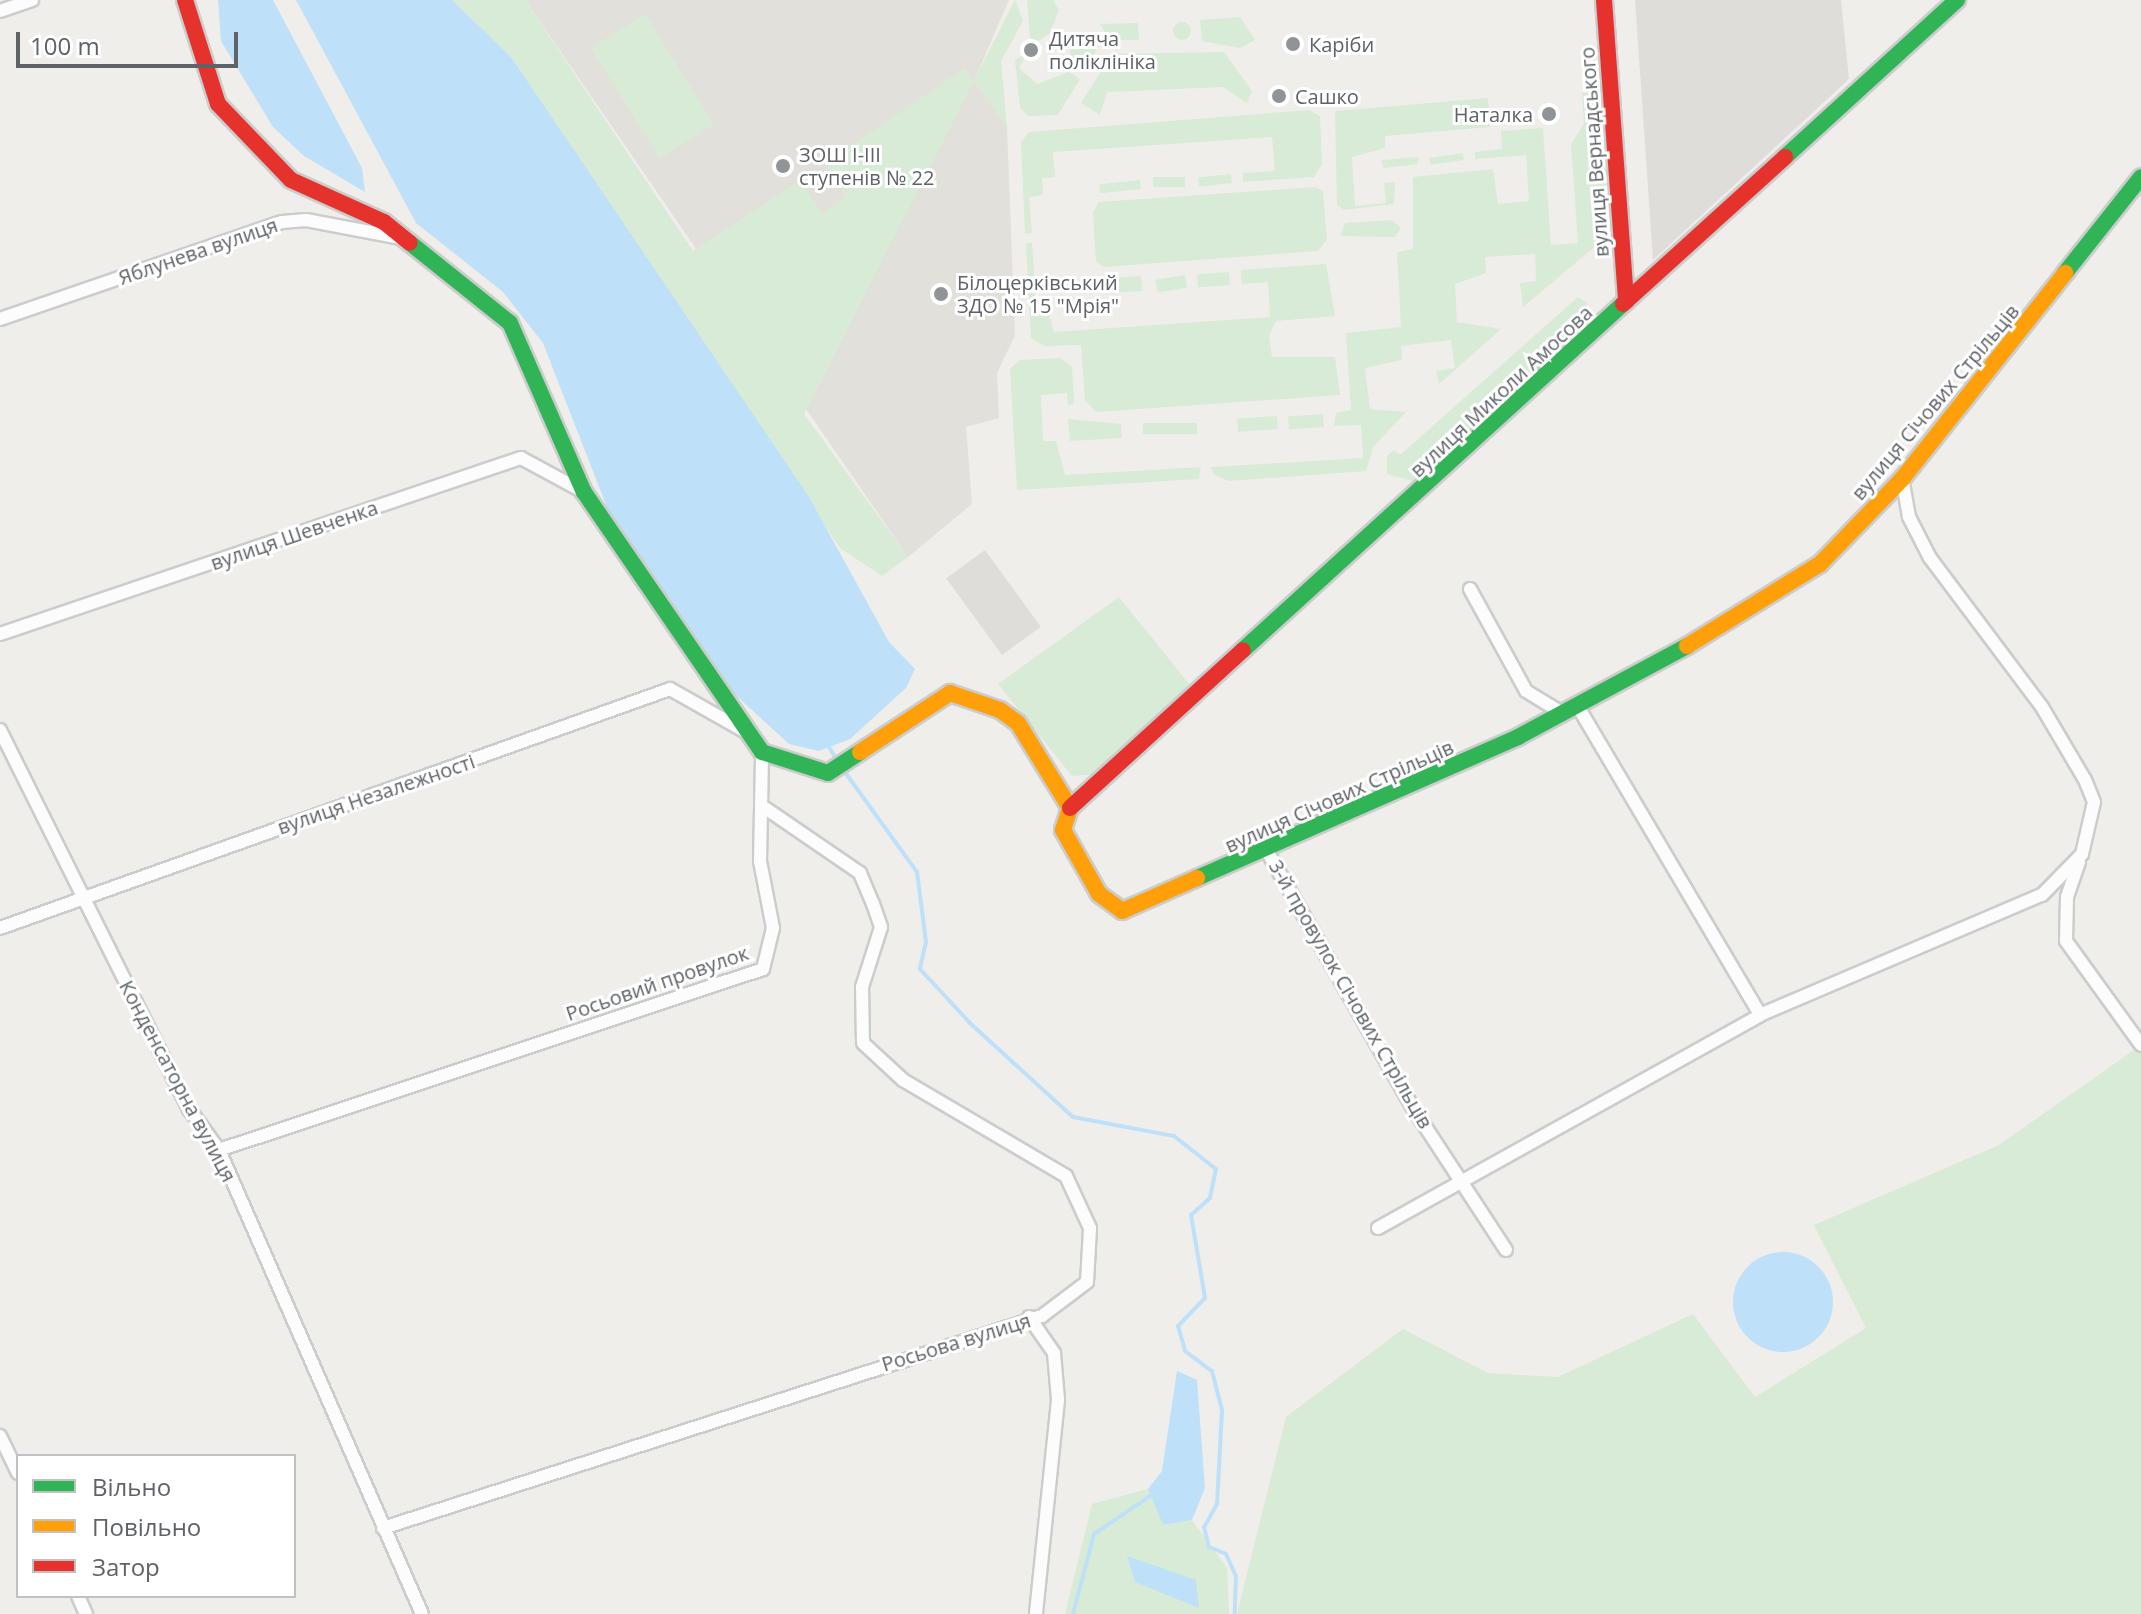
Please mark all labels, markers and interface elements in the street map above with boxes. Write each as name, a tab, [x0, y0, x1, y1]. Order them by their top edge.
scale bar	[20, 16, 242, 66]
place label: Дитяча поліклініка	[1049, 26, 1156, 73]
text: 100 m	[30, 29, 100, 62]
place label: Каріби	[1309, 32, 1374, 56]
marker: Каріби	[1284, 35, 1302, 53]
marker: Дитяча поліклініка	[1020, 39, 1042, 61]
street label: вулиця Вернадського	[1575, 46, 1613, 258]
place label: Сашко	[1295, 84, 1359, 108]
marker: Сашко	[1270, 87, 1288, 105]
place label: Наталка	[1454, 102, 1533, 126]
marker: Наталка	[1540, 105, 1558, 123]
place label: ЗОШ І-ІІІ ступенів № 22	[799, 142, 934, 189]
marker: ЗОШ І-ІІІ ступенів № 22	[774, 157, 792, 175]
street label: Яблунева вулиця	[115, 212, 281, 290]
place label: Білоцерківський ЗДО № 15 "Мрія"	[957, 270, 1119, 317]
marker: Білоцерківський ЗДО № 15 "Мрія"	[932, 285, 950, 303]
street label: вулиця Січових Стрільців	[1846, 299, 2024, 505]
street label: вулиця Миколи Амосова	[1405, 300, 1597, 482]
street label: вулиця Шевченка	[207, 495, 381, 575]
street label: вулиця Січових Стрільців	[1221, 735, 1457, 857]
street label: вулиця Незалежності	[274, 749, 478, 839]
street label: 3-й провулок Січових Стрільців	[1264, 855, 1438, 1133]
street label: Росьовий провулок	[563, 940, 751, 1026]
street label: Конденсаторна вулиця	[115, 976, 241, 1186]
street label: Росьова вулиця	[879, 1308, 1033, 1376]
legend	[16, 1454, 296, 1598]
text: Вільно	[92, 1470, 171, 1503]
text: Повільно	[92, 1510, 201, 1543]
text: Затор	[92, 1550, 160, 1583]

